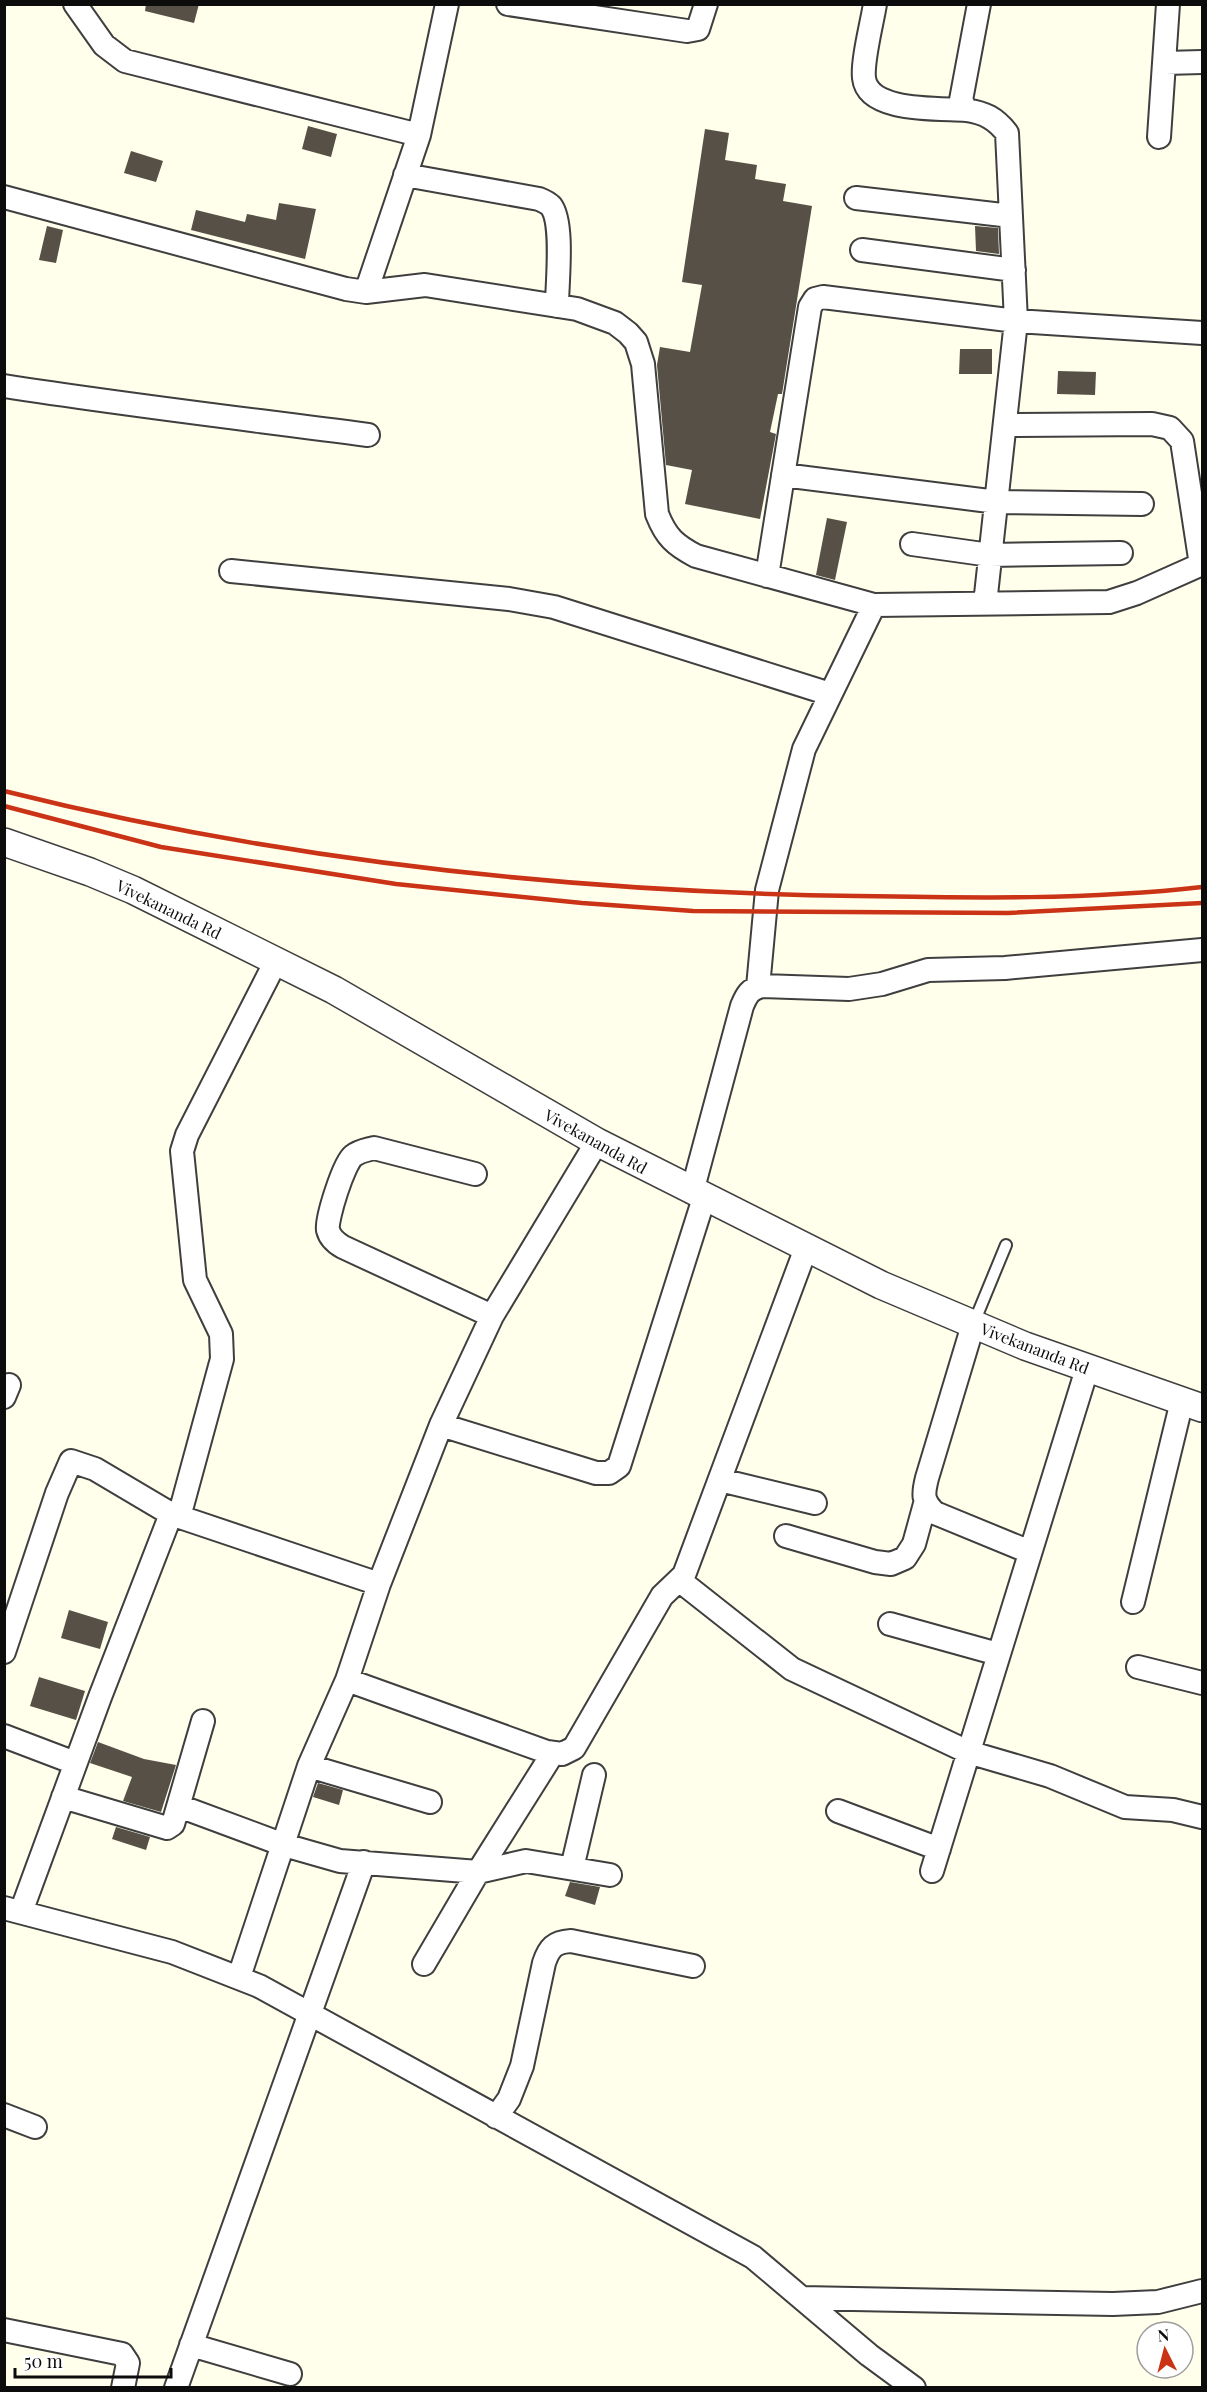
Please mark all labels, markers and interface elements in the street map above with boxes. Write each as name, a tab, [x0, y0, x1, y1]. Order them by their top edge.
street label: Vivekananda Rd	[112, 874, 225, 944]
street label: Vivekananda Rd	[540, 1104, 651, 1178]
street label: Vivekananda Rd	[977, 1317, 1092, 1378]
north arrow	[1135, 2320, 1195, 2380]
text: N	[1157, 2323, 1171, 2346]
scale bar	[15, 2341, 171, 2379]
text: 50 m	[24, 2349, 63, 2373]

